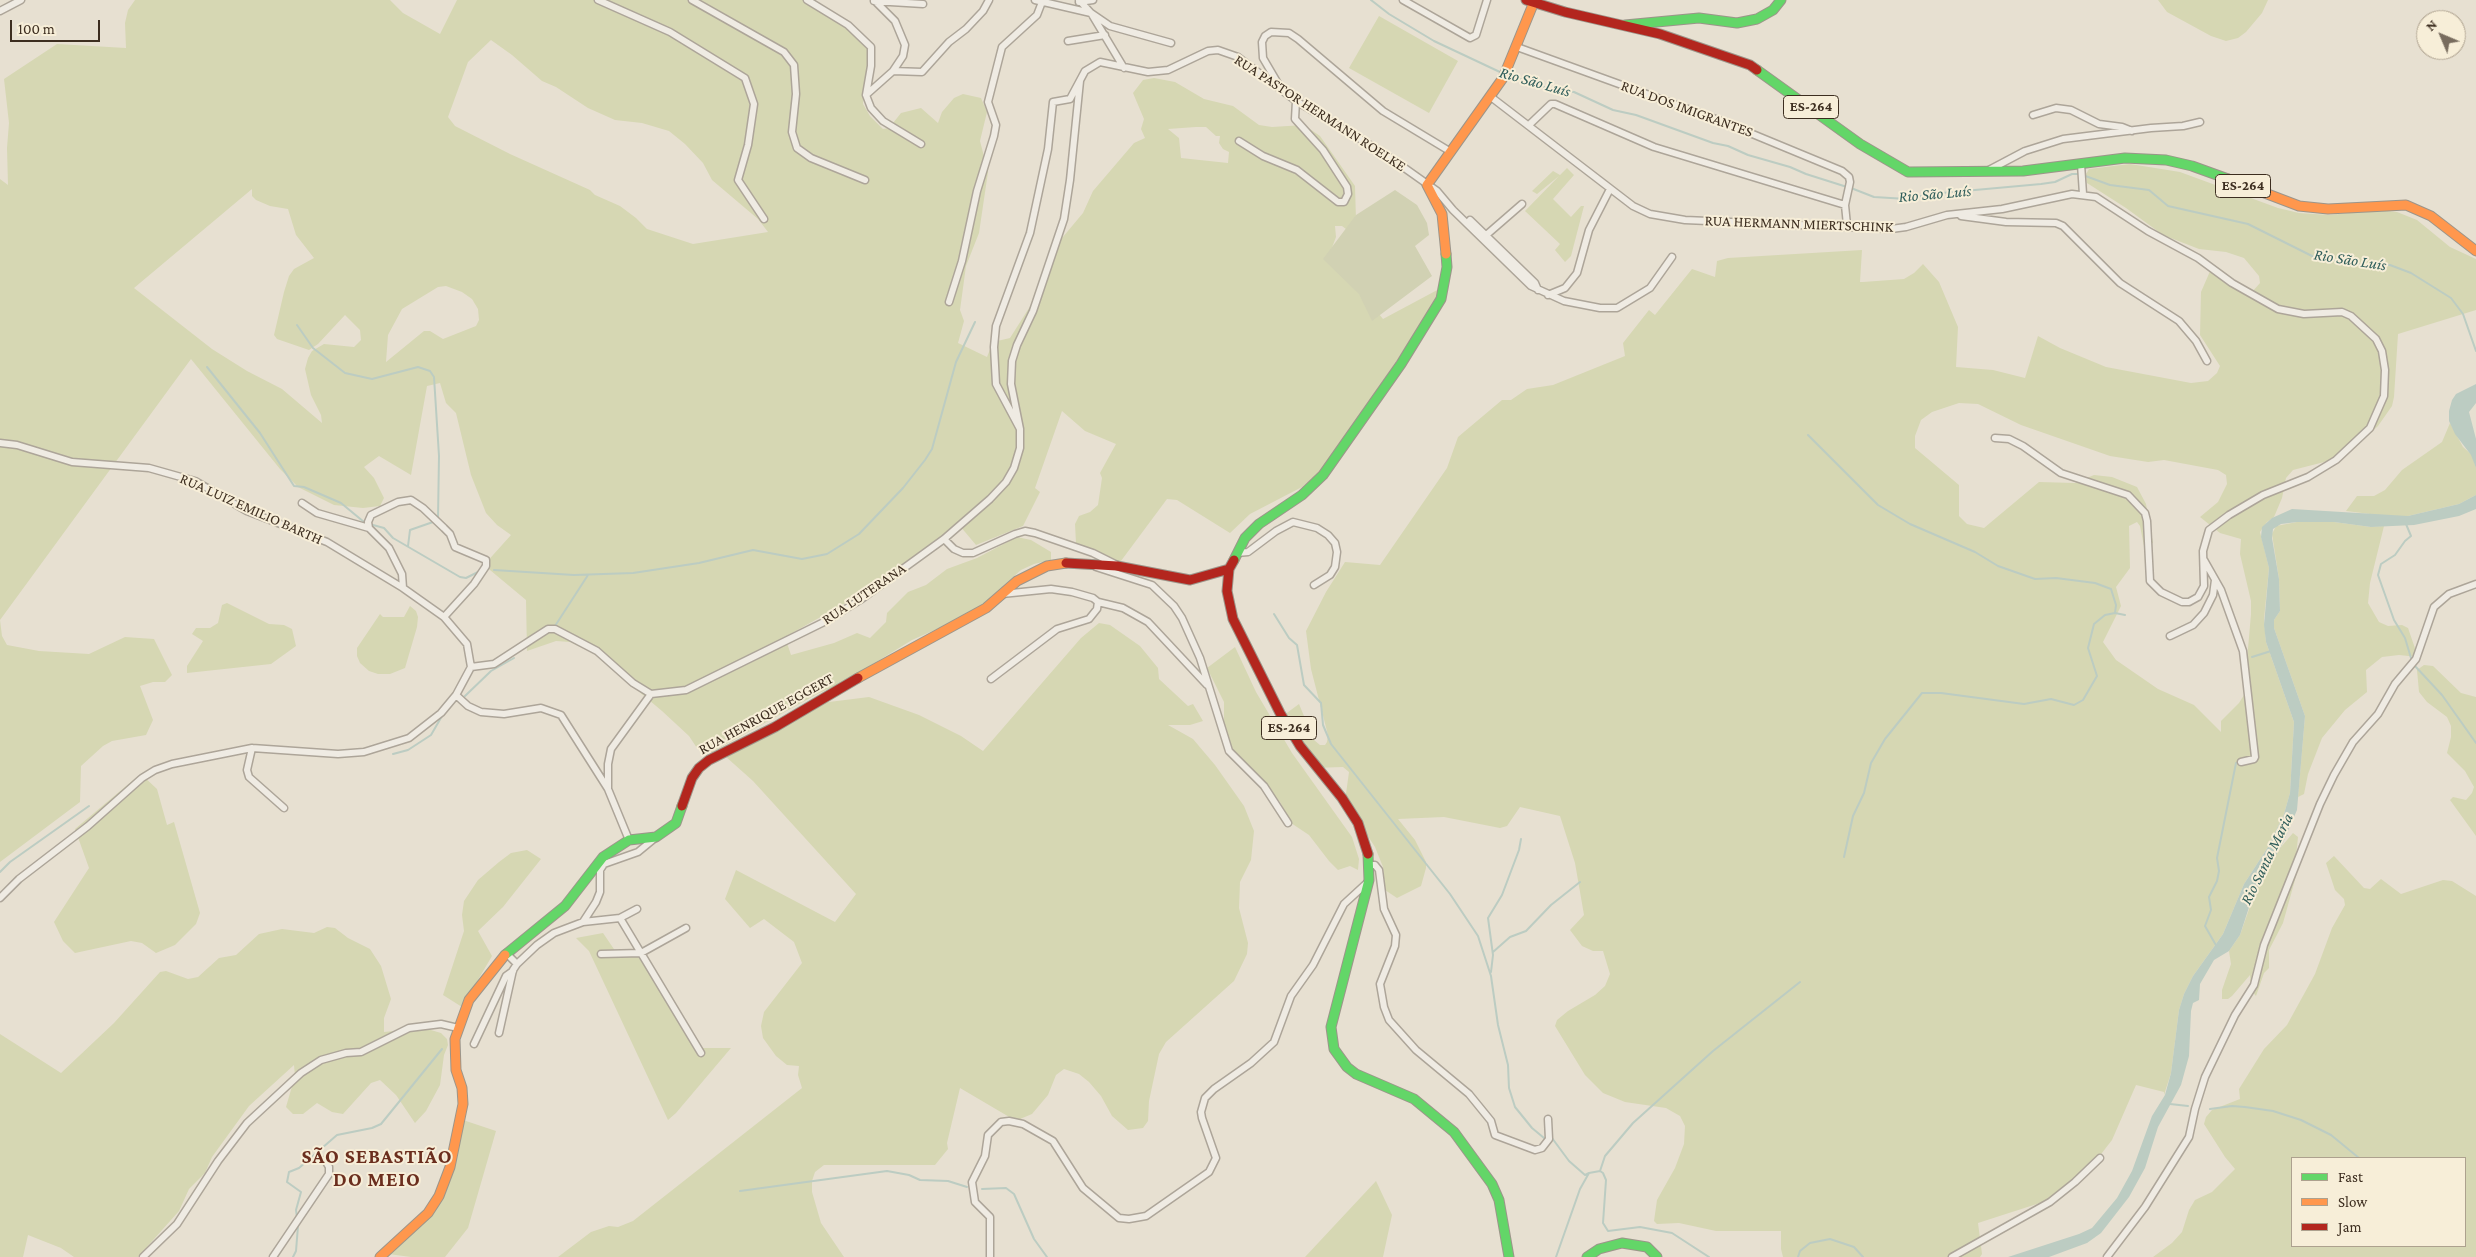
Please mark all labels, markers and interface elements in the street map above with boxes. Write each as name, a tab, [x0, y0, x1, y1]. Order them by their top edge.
scale bar	[12, 10, 102, 42]
north arrow	[2416, 10, 2466, 60]
text: N	[2422, 16, 2440, 34]
text: 100 m	[18, 21, 55, 37]
street label: RUA PASTOR HERMANN ROELKE	[1231, 51, 1409, 175]
water label: Rio São Luís	[1497, 63, 1573, 101]
street label: RUA DOS IMIGRANTES	[1618, 77, 1756, 141]
road number: ES-264	[1784, 95, 1838, 118]
road number: ES-264	[2216, 175, 2270, 198]
water label: Rio São Luís	[1898, 181, 1972, 207]
street label: RUA HERMANN MIERTSCHINK	[1704, 212, 1894, 236]
water label: Rio São Luís	[2312, 245, 2388, 275]
street label: RUA LUIZ EMILIO BARTH	[177, 469, 325, 549]
street label: RUA LUTERANA	[819, 559, 909, 629]
street label: RUA HENRIQUE EGGERT	[695, 669, 837, 759]
road number: ES-264	[1262, 716, 1316, 740]
water label: Rio Santa Maria	[2237, 810, 2297, 908]
district label: SÃO SEBASTIÃO DO MEIO	[300, 1145, 454, 1192]
legend	[2291, 1157, 2466, 1247]
text: Fast	[2338, 1169, 2363, 1185]
text: Slow	[2338, 1194, 2367, 1210]
text: Jam	[2338, 1219, 2361, 1235]

